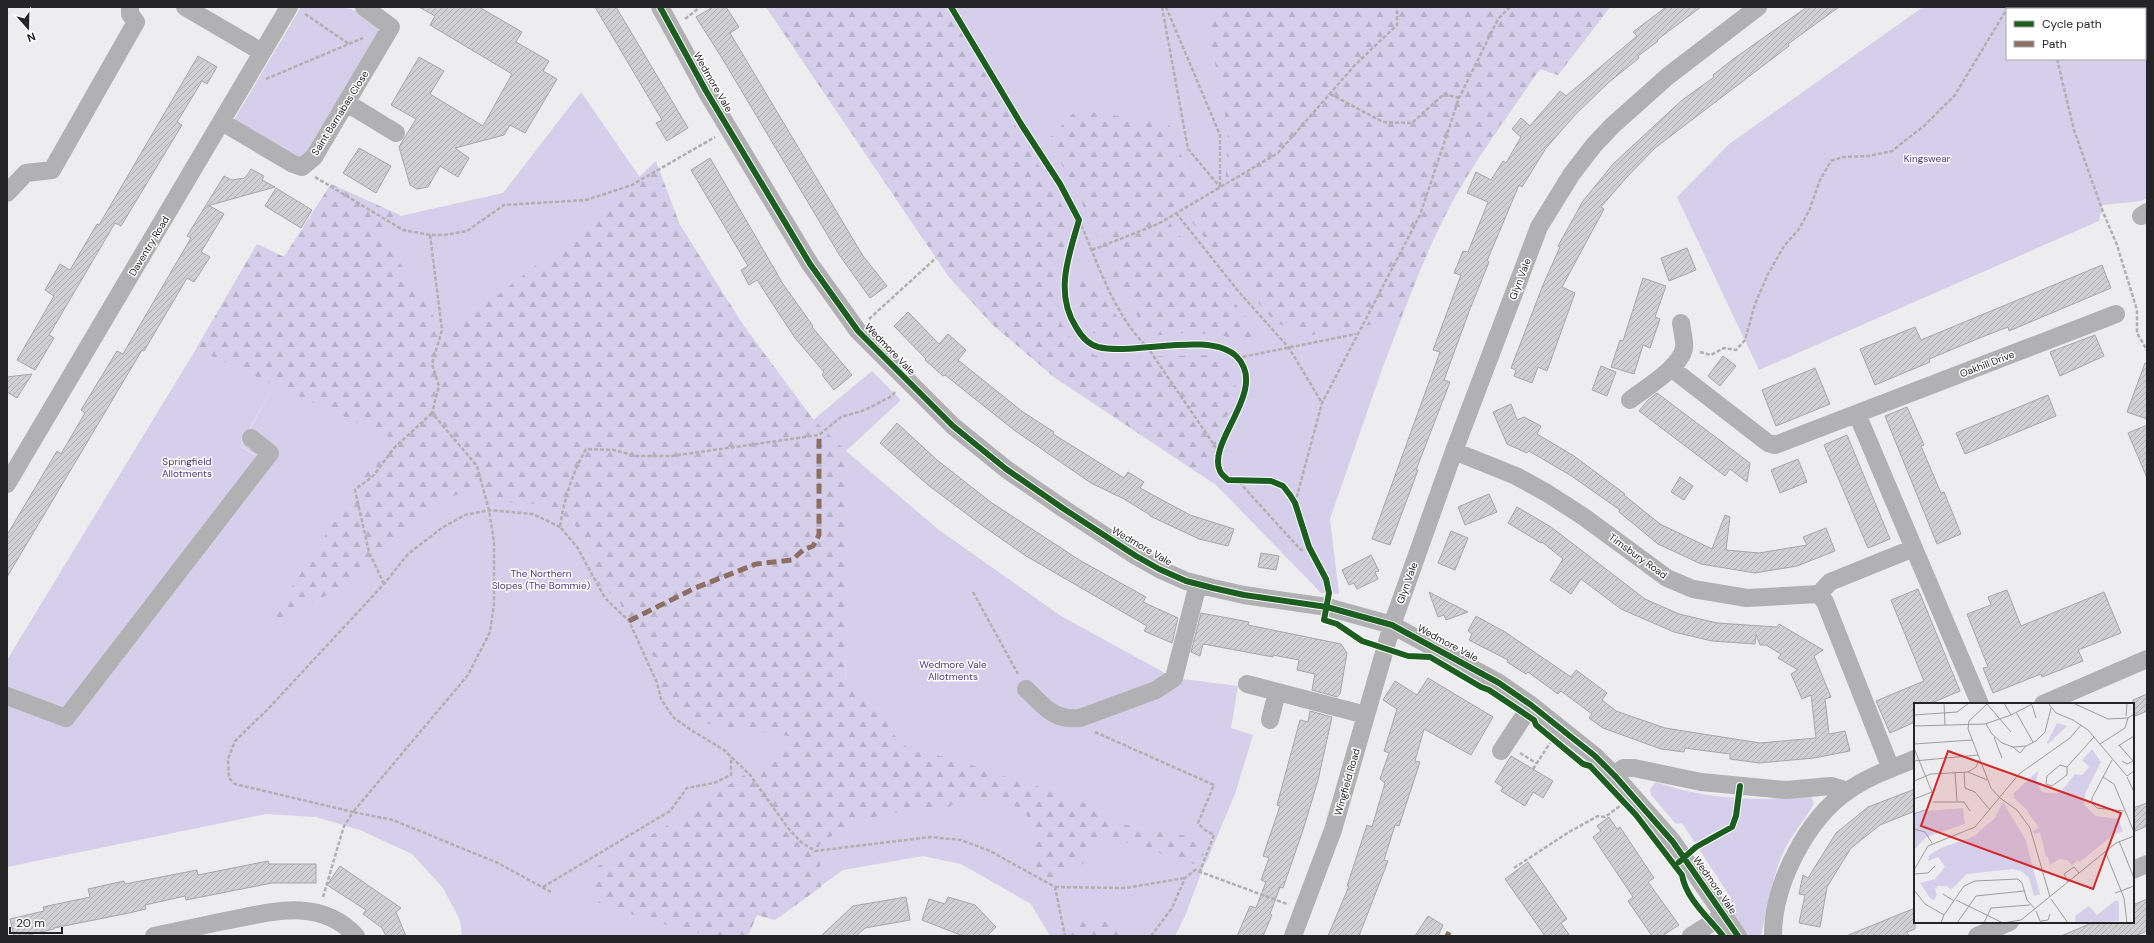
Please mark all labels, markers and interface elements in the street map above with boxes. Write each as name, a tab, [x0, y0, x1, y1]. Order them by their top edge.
north arrow	[8, 8, 48, 48]
legend	[2006, 8, 2146, 60]
text: Cycle path	[2042, 16, 2102, 32]
text: N	[25, 29, 38, 45]
text: Path	[2042, 36, 2067, 52]
street label: Wedmore Vale	[691, 50, 736, 115]
street label: Saint Barnabas Close	[309, 68, 372, 158]
park label: Kingswear	[1904, 152, 1951, 165]
street label: Daventry Road	[126, 214, 172, 278]
street label: Glyn Vale	[1506, 256, 1534, 302]
street label: Wedmore Vale	[862, 320, 918, 378]
street label: Oakhill Drive	[1958, 348, 2016, 380]
park label: Springfield Allotments	[162, 455, 212, 480]
street label: Wedmore Vale	[1110, 524, 1175, 569]
street label: Timsbury Road	[1606, 530, 1670, 582]
street label: Glyn Vale	[1393, 560, 1421, 606]
park label: The Northern Slopes (The Bommie)	[492, 567, 591, 592]
street label: Wedmore Vale	[1415, 621, 1481, 665]
park label: Wedmore Vale Allotments	[919, 658, 987, 683]
inset map	[1914, 703, 2134, 923]
street label: Wingfield Road	[1331, 747, 1363, 817]
street label: Wedmore Vale	[1690, 854, 1740, 917]
scale bar	[10, 909, 62, 935]
text: 20 m	[16, 915, 45, 931]

